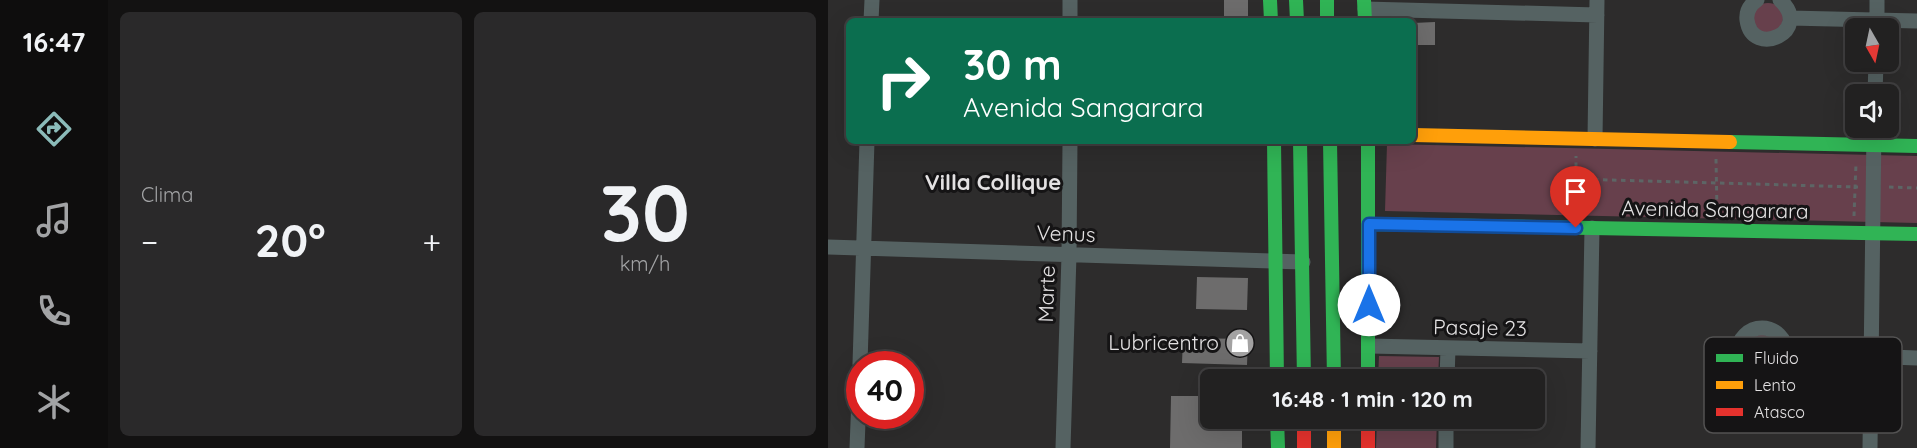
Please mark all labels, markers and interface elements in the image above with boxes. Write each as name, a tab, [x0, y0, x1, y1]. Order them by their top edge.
north arrow	[1845, 18, 1899, 72]
map controls	[1845, 18, 1899, 138]
text: 16:47	[23, 25, 85, 59]
text: 30 m	[963, 38, 1062, 91]
icon: right	[864, 42, 942, 120]
button: sound	[1845, 84, 1899, 138]
text: Avenida Sangarara	[963, 90, 1204, 124]
icon: directions	[33, 108, 75, 150]
text: 30	[600, 163, 690, 261]
pin	[1550, 166, 1601, 228]
district label: Villa Collique	[925, 168, 1061, 196]
icon: arrive	[1559, 175, 1592, 208]
text: Clima	[141, 182, 193, 207]
street label: Avenida Sangarara	[1621, 194, 1809, 224]
icon: music	[33, 199, 75, 241]
text: 20°	[255, 212, 326, 268]
street label: Venus	[1036, 219, 1096, 247]
text: −	[141, 221, 158, 262]
text: +	[422, 221, 441, 262]
text: km/h	[620, 251, 670, 276]
street label: Marte	[1032, 265, 1060, 323]
position arrow	[1337, 273, 1401, 337]
icon: phone	[33, 290, 75, 332]
street label: Pasaje 23	[1433, 313, 1527, 341]
shop icon: Lubricentro	[1224, 327, 1256, 359]
place label: Lubricentro	[1108, 329, 1219, 355]
legend	[1704, 337, 1902, 433]
text: Fluido	[1754, 348, 1799, 368]
speed limit sign: 40	[846, 351, 924, 429]
text: Lento	[1754, 375, 1796, 395]
icon: climate	[33, 381, 75, 423]
text: 16:48 · 1 min · 120 m	[1272, 385, 1473, 413]
text: Atasco	[1754, 402, 1805, 422]

